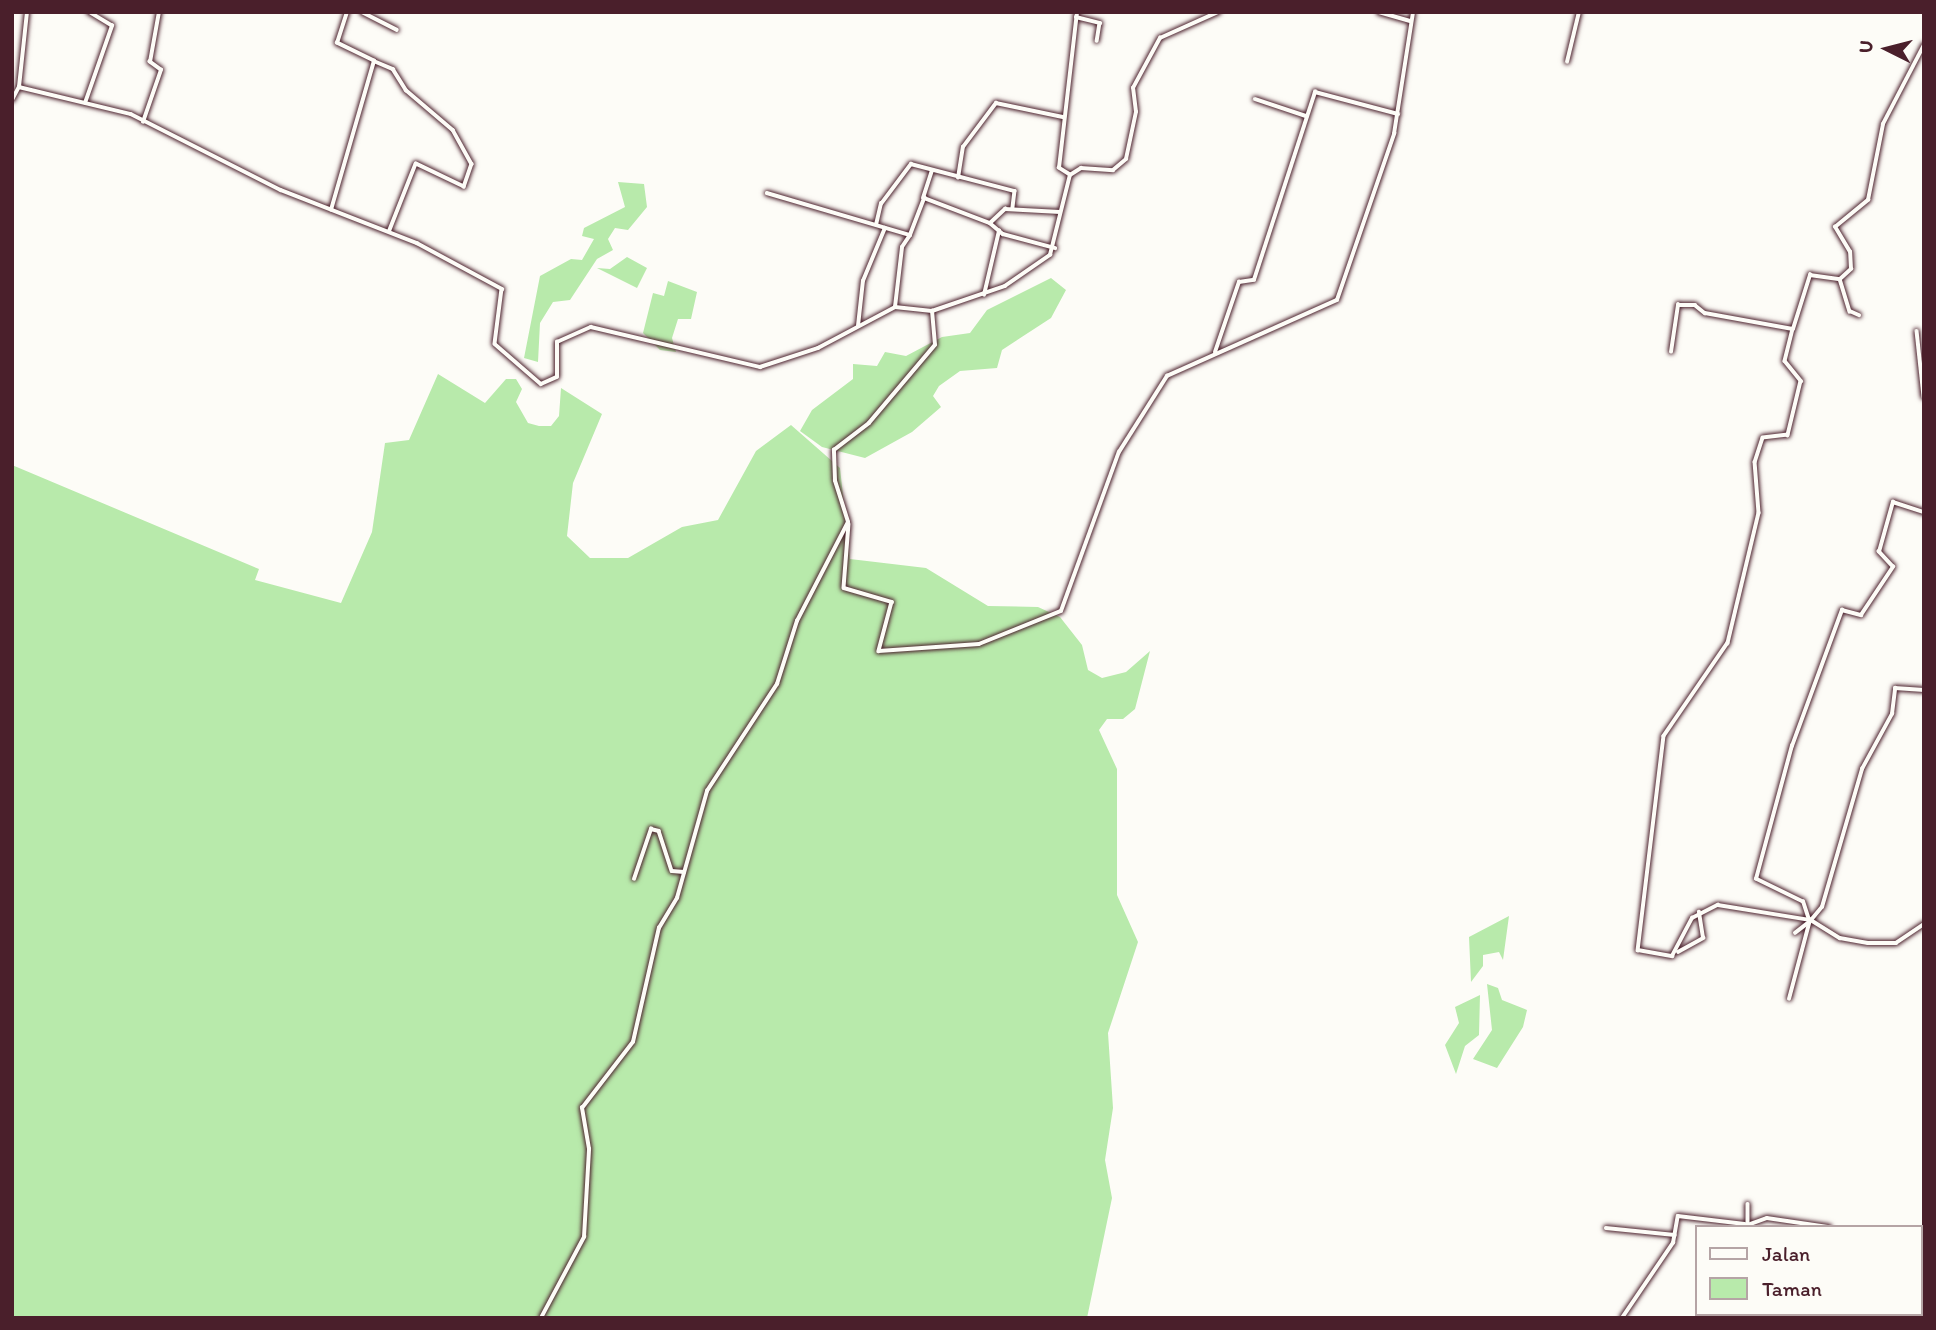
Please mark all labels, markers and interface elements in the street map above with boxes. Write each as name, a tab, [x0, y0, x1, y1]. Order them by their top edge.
north arrow	[1852, 14, 1922, 84]
text: U	[1854, 39, 1878, 54]
legend	[1694, 1225, 1922, 1316]
text: Jalan	[1762, 1241, 1810, 1266]
text: Taman	[1762, 1276, 1822, 1301]

